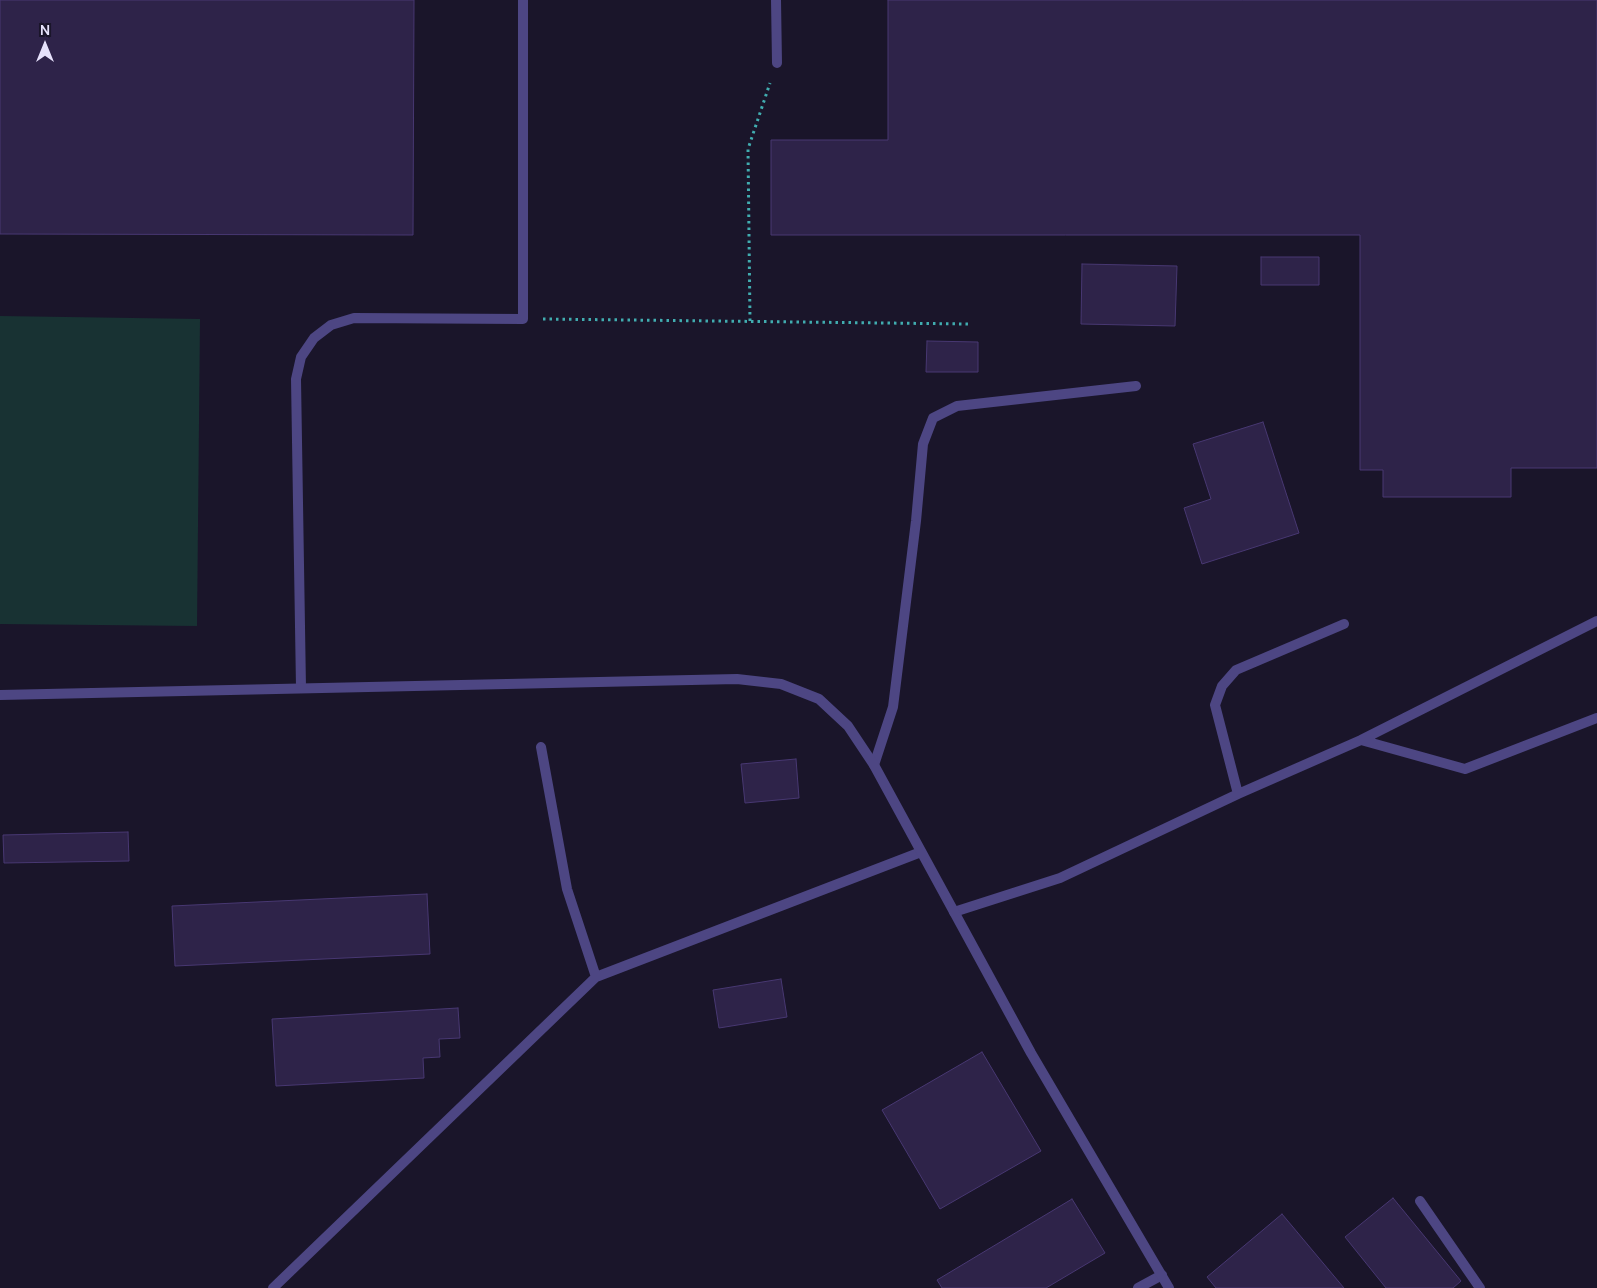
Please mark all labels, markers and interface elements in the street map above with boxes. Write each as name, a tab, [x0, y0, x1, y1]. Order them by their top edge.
north arrow	[20, 20, 70, 70]
text: N	[40, 20, 50, 39]

